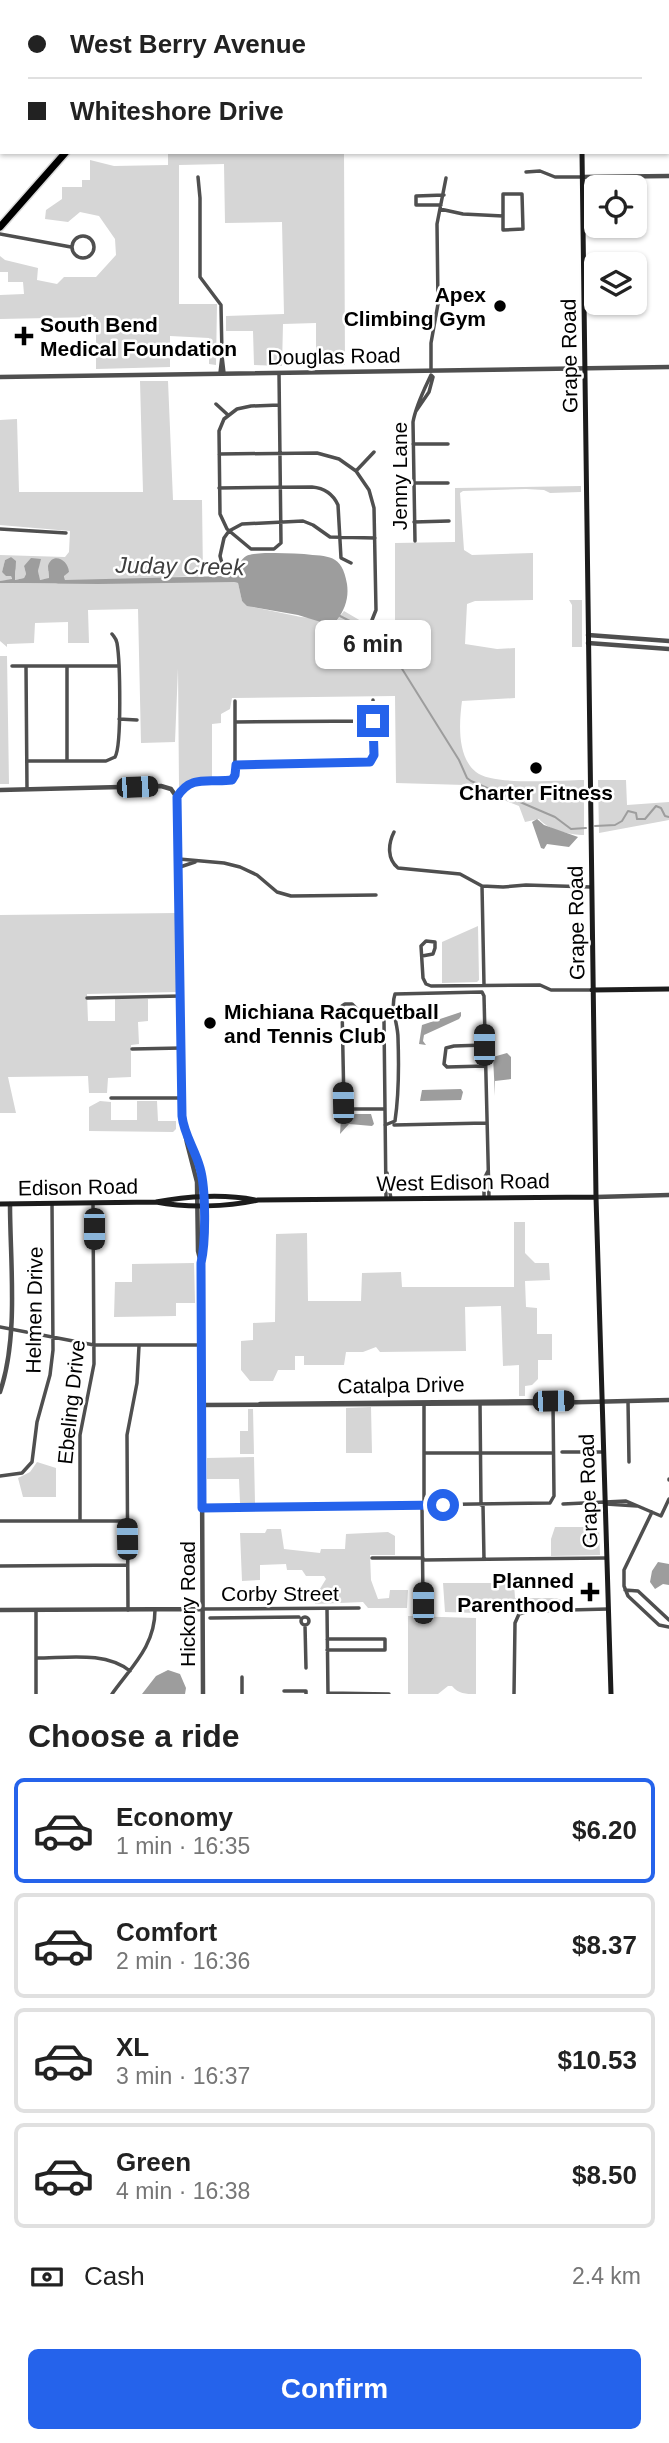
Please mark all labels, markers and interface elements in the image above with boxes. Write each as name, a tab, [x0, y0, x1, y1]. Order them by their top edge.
text: West Berry Avenue	[70, 29, 306, 59]
text: Whiteshore Drive	[70, 96, 284, 126]
map controls	[584, 175, 647, 315]
button: locate	[584, 175, 647, 238]
button: layers	[584, 252, 647, 315]
place label: Apex Climbing Gym	[344, 283, 486, 330]
marker: Apex Climbing Gym	[492, 298, 508, 314]
street label: Grape Road	[557, 299, 581, 413]
place label: South Bend Medical Foundation	[40, 313, 237, 360]
marker: South Bend Medical Foundation	[14, 326, 34, 346]
street label: Douglas Road	[267, 343, 401, 369]
street label: Jenny Lane	[388, 422, 411, 530]
water label: Juday Creek	[114, 552, 246, 580]
callout: 6 min	[315, 620, 431, 668]
text: 6 min	[343, 631, 403, 657]
route end	[357, 705, 389, 737]
marker: Charter Fitness	[528, 760, 544, 776]
car	[116, 776, 159, 798]
place label: Charter Fitness	[459, 781, 613, 804]
street label: Grape Road	[564, 866, 588, 980]
place label: Michiana Racquetball and Tennis Club	[224, 1000, 439, 1047]
marker: Michiana Racquetball and Tennis Club	[202, 1015, 218, 1031]
car	[474, 1024, 495, 1066]
car	[333, 1082, 354, 1124]
street label: West Edison Road	[376, 1169, 550, 1195]
street label: Edison Road	[18, 1174, 138, 1200]
car	[84, 1208, 105, 1250]
street label: Helmen Drive	[21, 1246, 47, 1374]
street label: Ebeling Drive	[53, 1339, 89, 1465]
street label: Catalpa Drive	[337, 1372, 465, 1398]
car	[532, 1390, 575, 1412]
street label: Grape Road	[575, 1433, 601, 1549]
route start	[427, 1489, 459, 1521]
car	[117, 1518, 138, 1560]
street label: Hickory Road	[176, 1541, 199, 1667]
place label: Planned Parenthood	[457, 1569, 574, 1616]
street label: Corby Street	[221, 1582, 339, 1605]
car	[413, 1582, 434, 1624]
marker: Planned Parenthood	[580, 1582, 600, 1602]
text: Choose a ride	[28, 1718, 240, 1754]
icon: car	[32, 1799, 95, 1862]
text: Economy	[116, 1802, 233, 1832]
text: $6.20	[572, 1815, 637, 1845]
text: 1 min · 16:35	[116, 1833, 250, 1859]
icon: car	[32, 1914, 95, 1977]
text: Comfort	[116, 1917, 217, 1947]
text: $8.37	[572, 1930, 637, 1960]
text: 2 min · 16:36	[116, 1948, 250, 1974]
icon: car	[32, 2029, 95, 2092]
text: XL	[116, 2032, 149, 2062]
text: $10.53	[557, 2045, 637, 2075]
text: 3 min · 16:37	[116, 2063, 250, 2089]
icon: car	[32, 2144, 95, 2207]
text: Green	[116, 2147, 191, 2177]
text: $8.50	[572, 2160, 637, 2190]
text: 4 min · 16:38	[116, 2178, 250, 2204]
icon: cash	[28, 2258, 66, 2296]
text: Cash	[84, 2261, 145, 2291]
text: 2.4 km	[572, 2263, 641, 2289]
button: Confirm	[28, 2349, 641, 2429]

